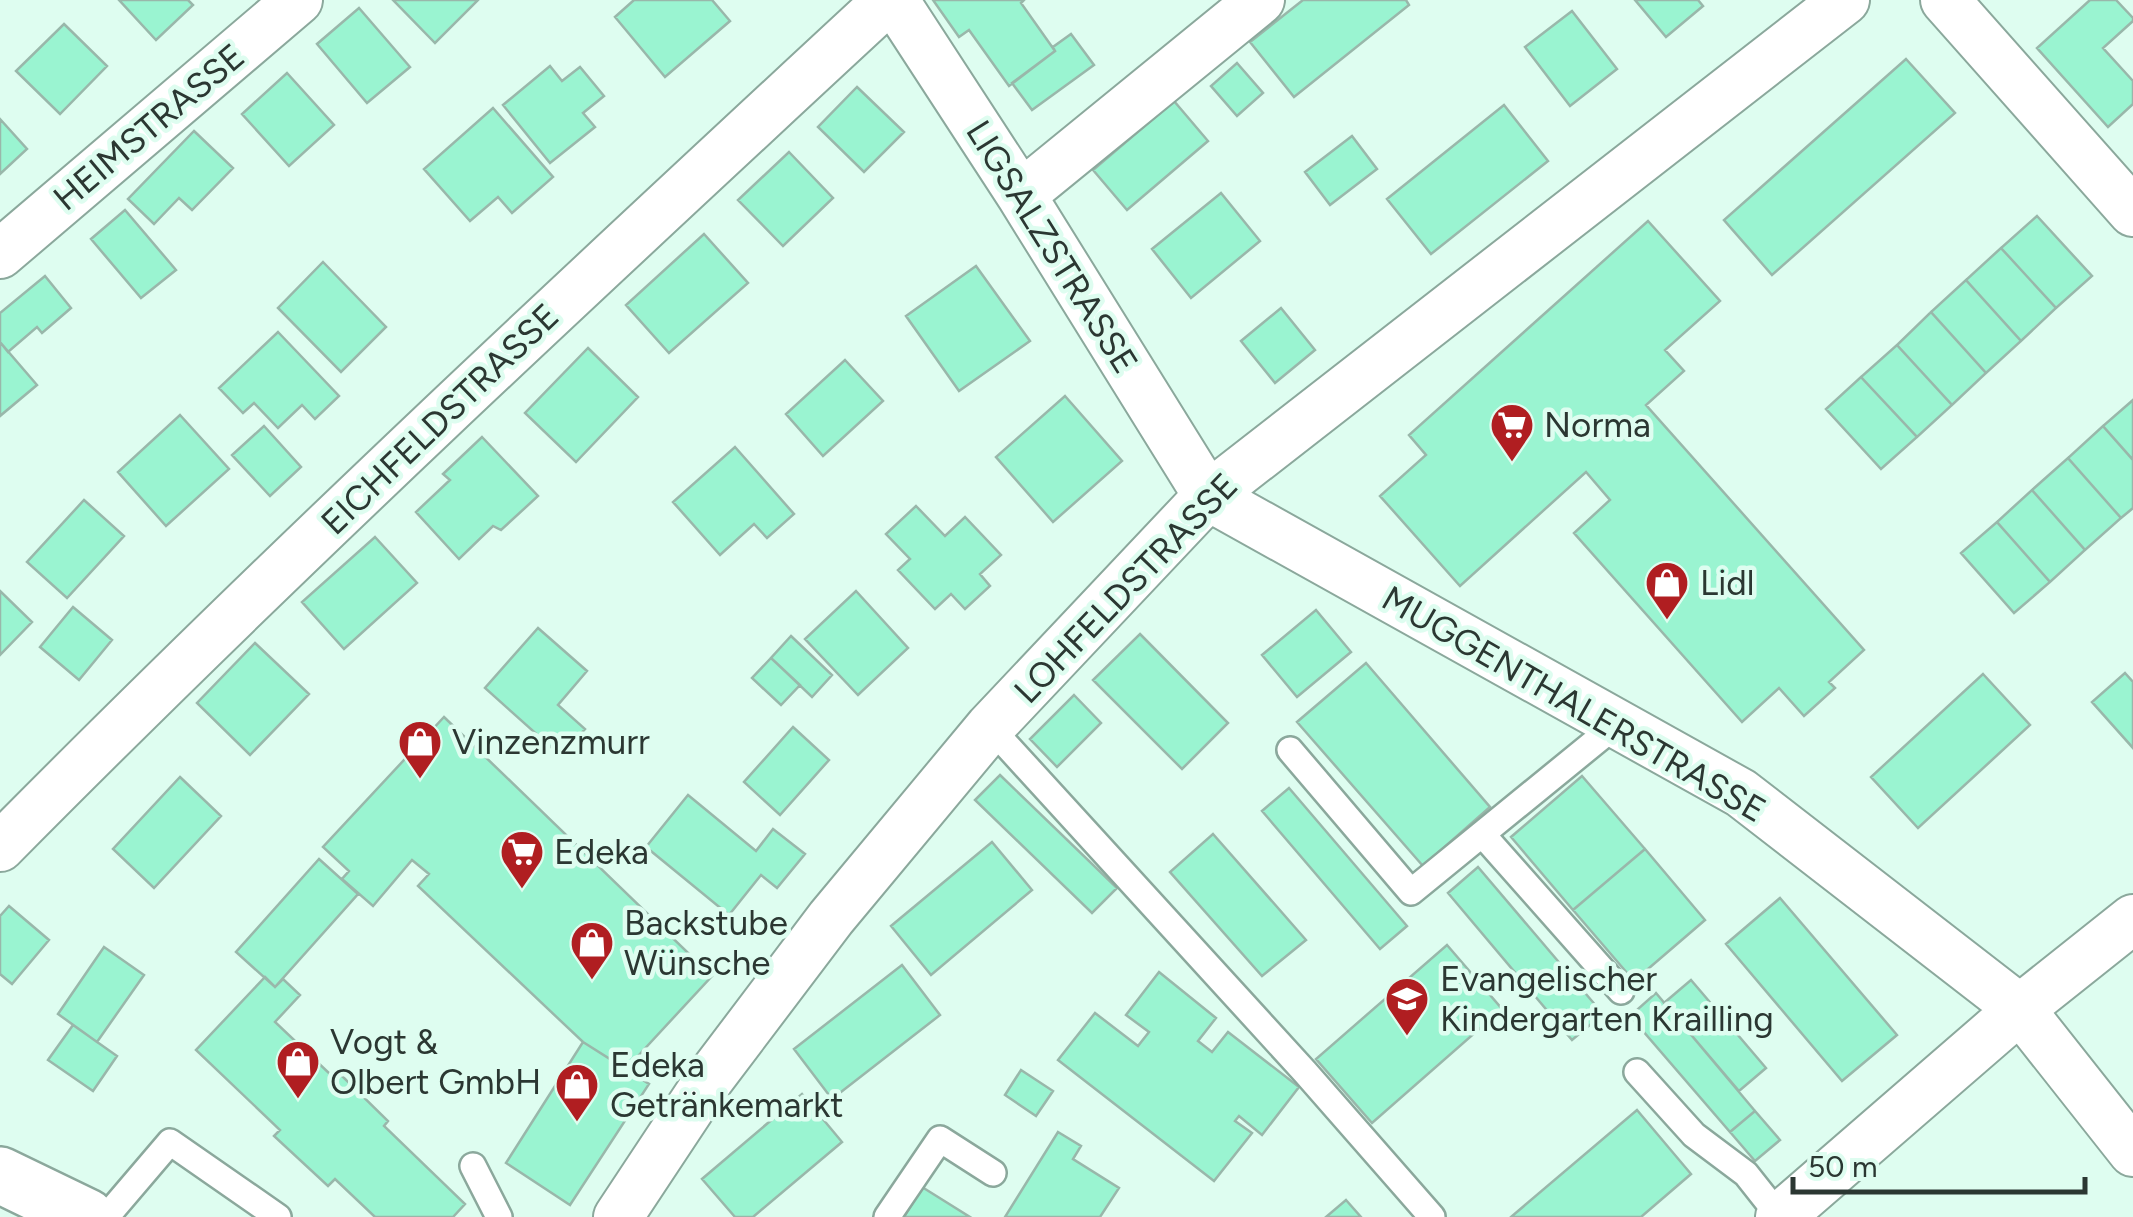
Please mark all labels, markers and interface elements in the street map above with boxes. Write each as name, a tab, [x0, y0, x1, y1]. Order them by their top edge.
street label: HEIMSTRASSE	[45, 35, 253, 219]
street label: LIGSALZSTRASSE	[957, 113, 1147, 381]
street label: EICHFELDSTRASSE	[313, 295, 567, 543]
supermarket icon: Norma	[1489, 402, 1535, 463]
place label: Norma	[1544, 404, 1651, 446]
street label: LOHFELDSTRASSE	[1006, 464, 1246, 712]
shop icon: Lidl	[1644, 560, 1690, 621]
place label: Lidl	[1700, 562, 1755, 604]
street label: MUGGENTHALERSTRASSE	[1375, 577, 1773, 831]
shop icon: Vinzenzmurr	[397, 719, 443, 780]
place label: Vinzenzmurr	[452, 721, 650, 763]
supermarket icon: Edeka	[499, 829, 545, 890]
place label: Edeka	[554, 831, 649, 873]
place label: Backstube Wünsche	[624, 902, 788, 984]
shop icon: Backstube Wünsche	[569, 920, 615, 981]
place label: Evangelischer Kindergarten Krailling	[1440, 958, 1774, 1040]
school or university icon: Evangelischer Kindergarten Krailling	[1384, 976, 1430, 1037]
place label: Vogt & Olbert GmbH	[330, 1021, 541, 1103]
shop icon: Vogt & Olbert GmbH	[275, 1039, 321, 1100]
place label: Edeka Getränkemarkt	[610, 1044, 844, 1126]
shop icon: Edeka Getränkemarkt	[554, 1062, 600, 1123]
scale bar	[1793, 1132, 2086, 1194]
text: 50 m	[1808, 1148, 1877, 1185]

